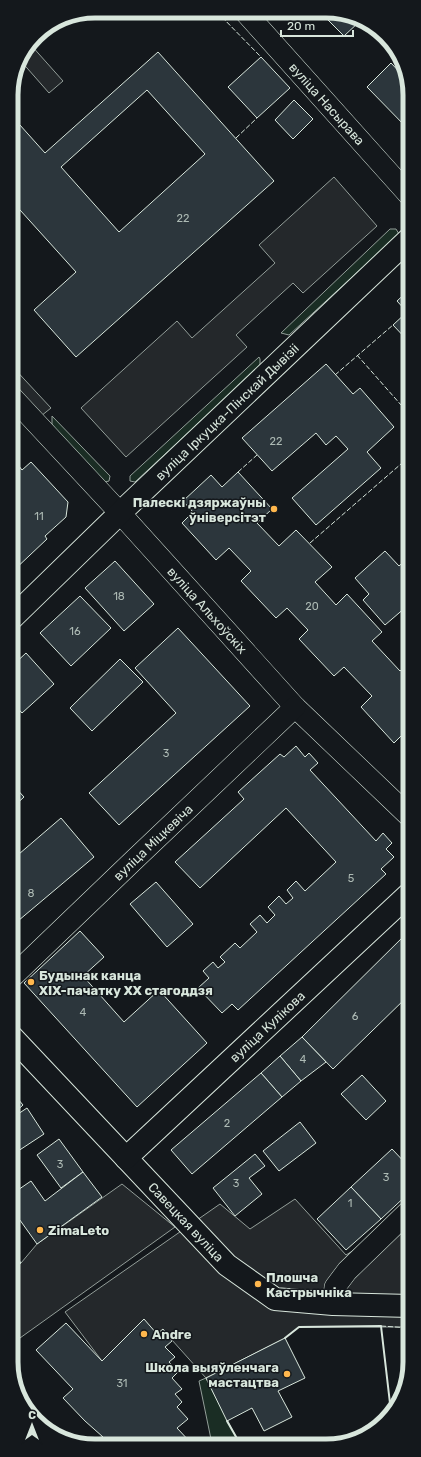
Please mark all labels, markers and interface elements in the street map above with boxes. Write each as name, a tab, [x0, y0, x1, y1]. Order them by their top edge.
scale bar	[281, 12, 353, 38]
text: 20 m	[287, 19, 315, 33]
street label: вуліца Насырава	[286, 60, 367, 148]
house number: 22	[177, 212, 189, 225]
street label: вуліца Іркуцка-Пінскай Дывізіі	[153, 341, 302, 483]
house number: 22	[270, 435, 282, 448]
place label: Палескі дзяржаўны ўніверсітэт	[133, 495, 266, 525]
marker: Палескі дзяржаўны ўніверсітэт	[269, 504, 279, 514]
house number: 11	[34, 510, 44, 523]
street label: вуліца Альхоўскіх	[164, 564, 250, 657]
house number: 18	[113, 590, 125, 603]
house number: 20	[305, 600, 319, 613]
house number: 16	[69, 625, 81, 638]
house number: 3	[163, 747, 170, 760]
street label: вуліца Міцкевіча	[111, 801, 196, 884]
house number: 5	[348, 872, 355, 885]
house number: 8	[28, 887, 35, 900]
place label: Будынак канца XIX-пачатку XX стагоддзя	[39, 968, 213, 998]
marker: Будынак канца XIX-пачатку XX стагоддзя	[26, 977, 36, 987]
street label: вуліца Кулікова	[227, 988, 308, 1065]
house number: 4	[80, 1006, 87, 1019]
house number: 6	[352, 1010, 359, 1023]
house number: 4	[300, 1053, 307, 1066]
house number: 2	[224, 1117, 230, 1130]
house number: 3	[57, 1158, 64, 1171]
house number: 3	[383, 1171, 390, 1184]
house number: 3	[233, 1177, 240, 1190]
street label: Савецкая вуліца	[145, 1180, 227, 1265]
house number: 1	[348, 1197, 352, 1210]
place label: ZimaLeto	[48, 1223, 109, 1238]
marker: ZimaLeto	[35, 1225, 45, 1235]
place label: Плошча Кастрычніка	[266, 1270, 352, 1300]
marker: Плошча Кастрычніка	[253, 1279, 263, 1289]
place label: Andre	[152, 1327, 192, 1342]
marker: Andre	[139, 1329, 149, 1339]
place label: Школа выяўленчага мастацтва	[145, 1360, 279, 1390]
marker: Школа выяўленчага мастацтва	[282, 1369, 292, 1379]
house number: 31	[116, 1377, 128, 1390]
north arrow	[12, 1405, 52, 1445]
text: С	[28, 1409, 36, 1422]

